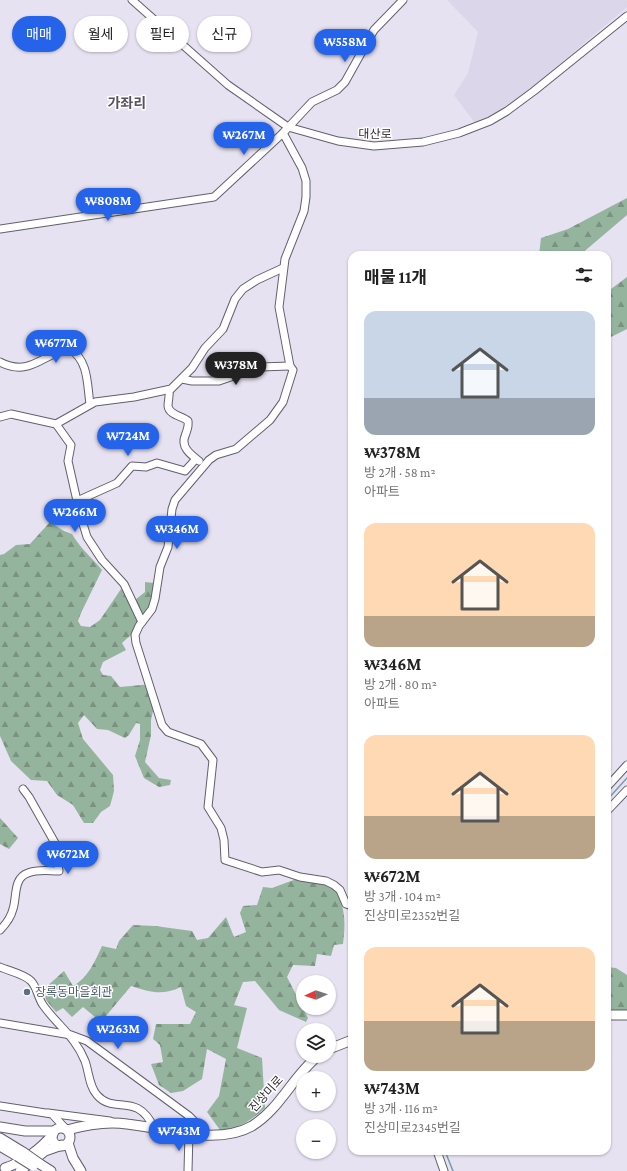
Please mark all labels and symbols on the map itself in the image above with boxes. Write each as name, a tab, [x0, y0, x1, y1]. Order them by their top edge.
pin: ₩558M	[317, 29, 373, 63]
district label: 가좌리	[108, 95, 146, 111]
pin: ₩267M	[216, 122, 272, 156]
street label: 대산로	[358, 127, 392, 141]
pin: ₩808M	[80, 188, 136, 222]
pin: ₩677M	[28, 330, 84, 364]
pin: ₩378M	[208, 352, 264, 386]
pin: ₩724M	[100, 423, 156, 457]
pin: ₩266M	[47, 499, 103, 533]
pin: ₩346M	[149, 516, 205, 550]
pin: ₩672M	[40, 841, 96, 875]
north arrow	[296, 975, 336, 1015]
place label: 장록동마을회관	[35, 985, 112, 999]
marker: 장록동마을회관	[22, 987, 32, 997]
pin: ₩263M	[90, 1016, 146, 1050]
street label: 진상미로	[246, 1073, 286, 1115]
pin: ₩743M	[151, 1118, 207, 1152]

